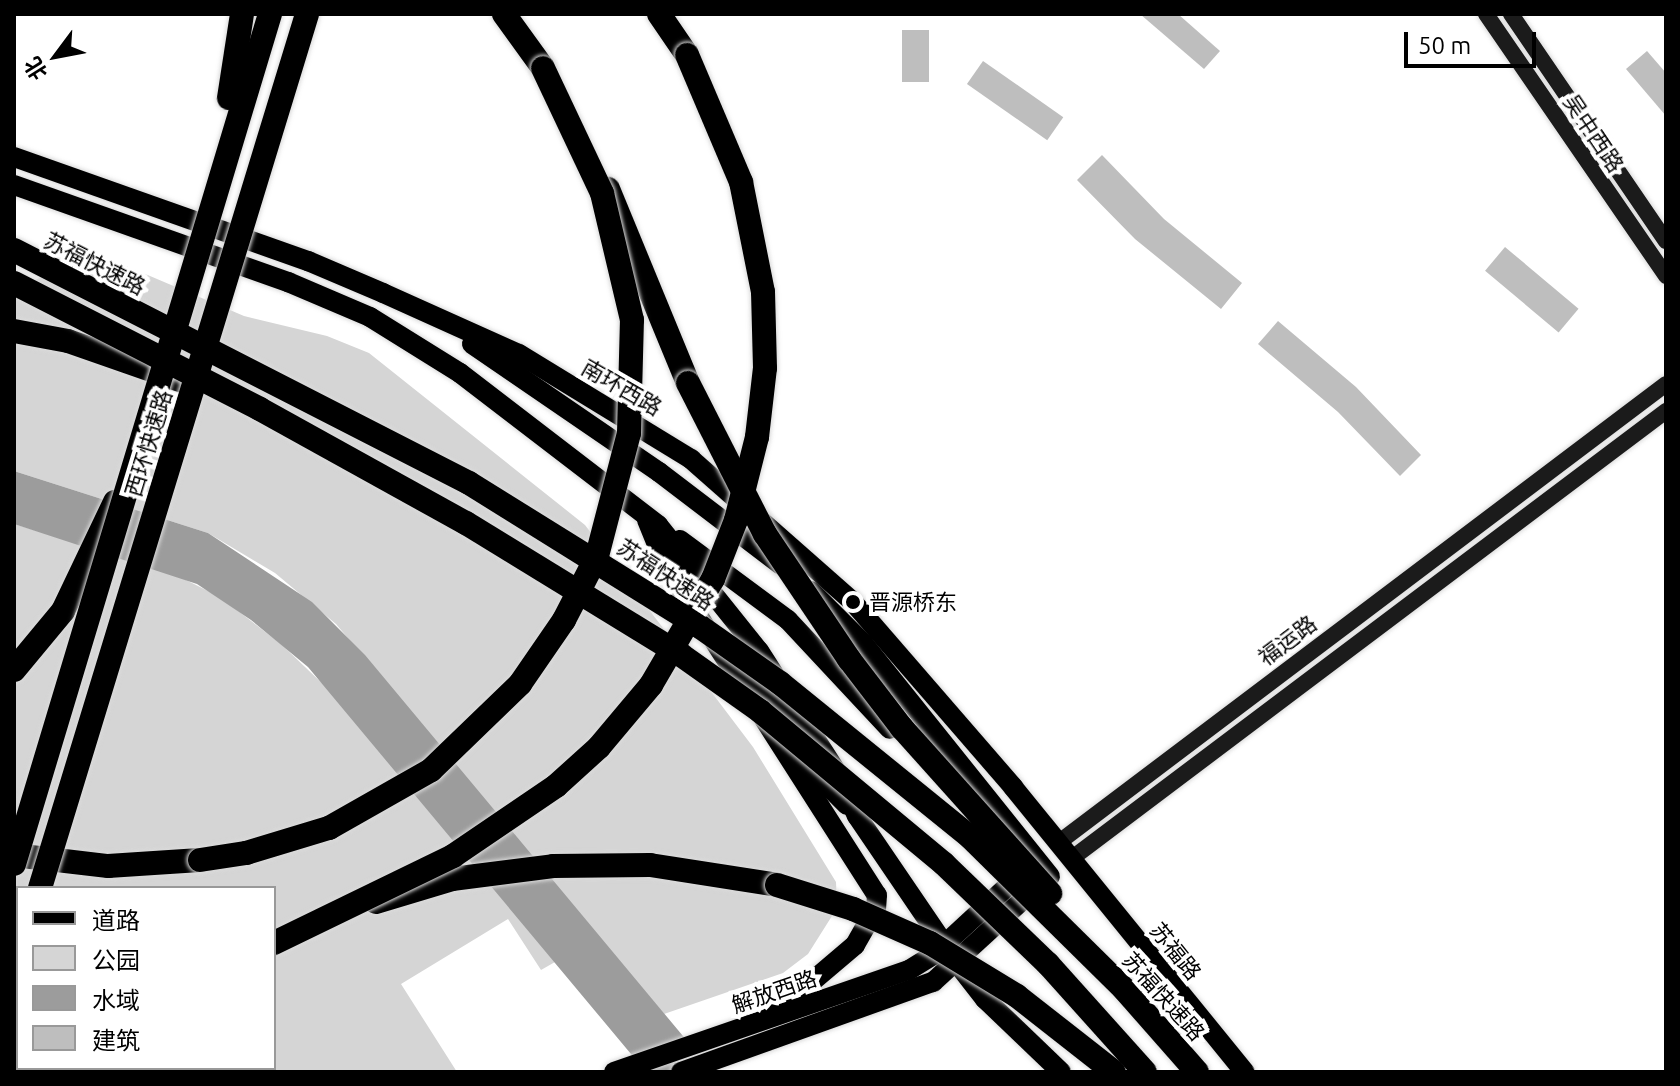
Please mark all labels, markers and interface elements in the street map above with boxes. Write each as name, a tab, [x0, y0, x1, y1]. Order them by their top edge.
north arrow	[16, 16, 96, 96]
scale bar	[1408, 16, 1540, 66]
text: 50 m	[1418, 32, 1471, 59]
text: 北	[19, 53, 52, 85]
street label: 吴中西路	[1558, 89, 1630, 177]
street label: 苏福快速路	[40, 226, 150, 300]
street label: 南环西路	[577, 354, 667, 420]
street label: 西环快速路	[119, 387, 177, 499]
street label: 苏福快速路	[613, 533, 719, 615]
place label: 晋源桥东	[869, 589, 957, 615]
marker: 晋源桥东	[844, 593, 862, 611]
street label: 福运路	[1253, 610, 1321, 670]
legend	[16, 886, 276, 1070]
text: 道路	[92, 907, 140, 934]
street label: 苏福路	[1145, 917, 1207, 985]
street label: 苏福快速路	[1117, 946, 1211, 1046]
text: 公园	[92, 947, 140, 974]
street label: 解放西路	[728, 964, 820, 1018]
text: 水域	[92, 987, 140, 1014]
text: 建筑	[92, 1027, 140, 1054]

